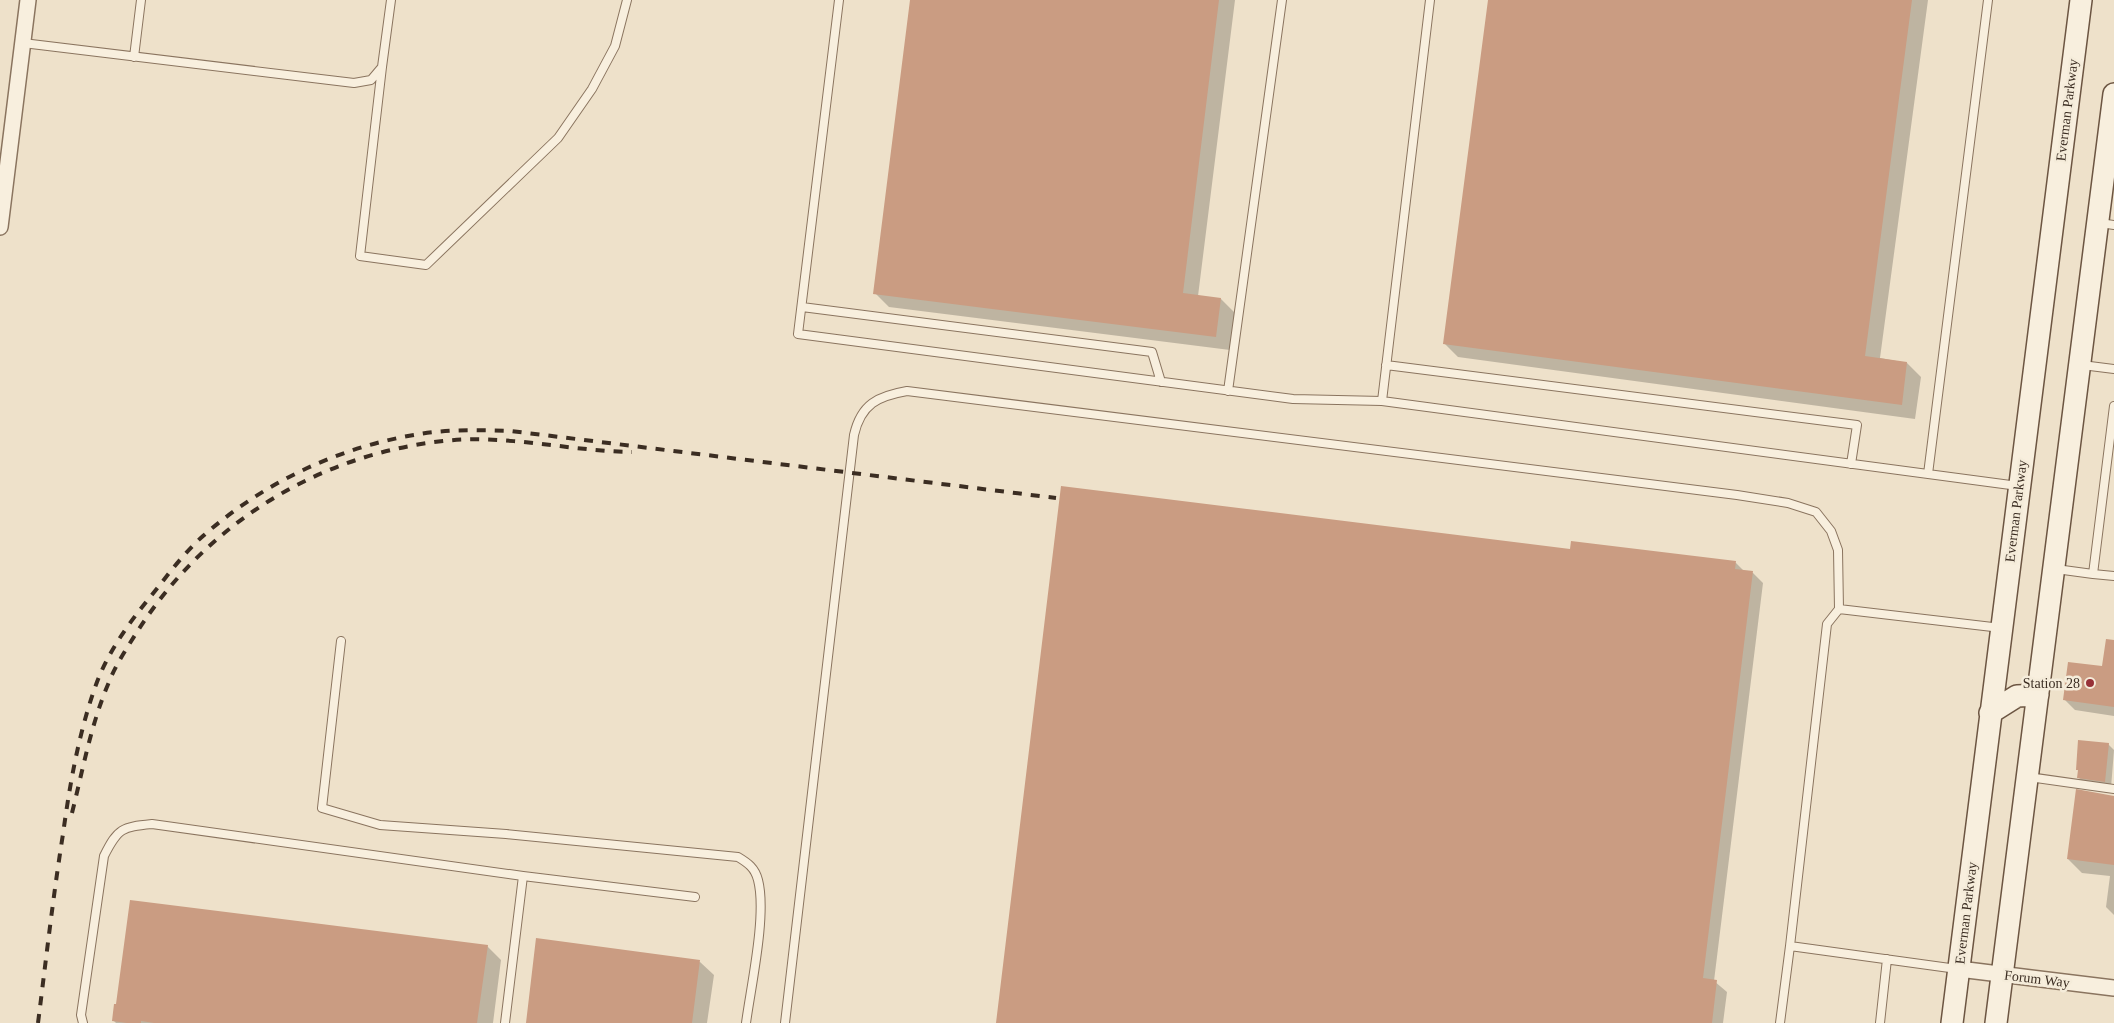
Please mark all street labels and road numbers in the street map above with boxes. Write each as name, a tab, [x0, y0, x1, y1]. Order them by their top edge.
street label: Everman Parkway	[2053, 58, 2081, 162]
street label: Everman Parkway	[2002, 459, 2030, 563]
street label: Everman Parkway	[1952, 861, 1980, 965]
street label: Forum Way	[2003, 968, 2071, 990]

